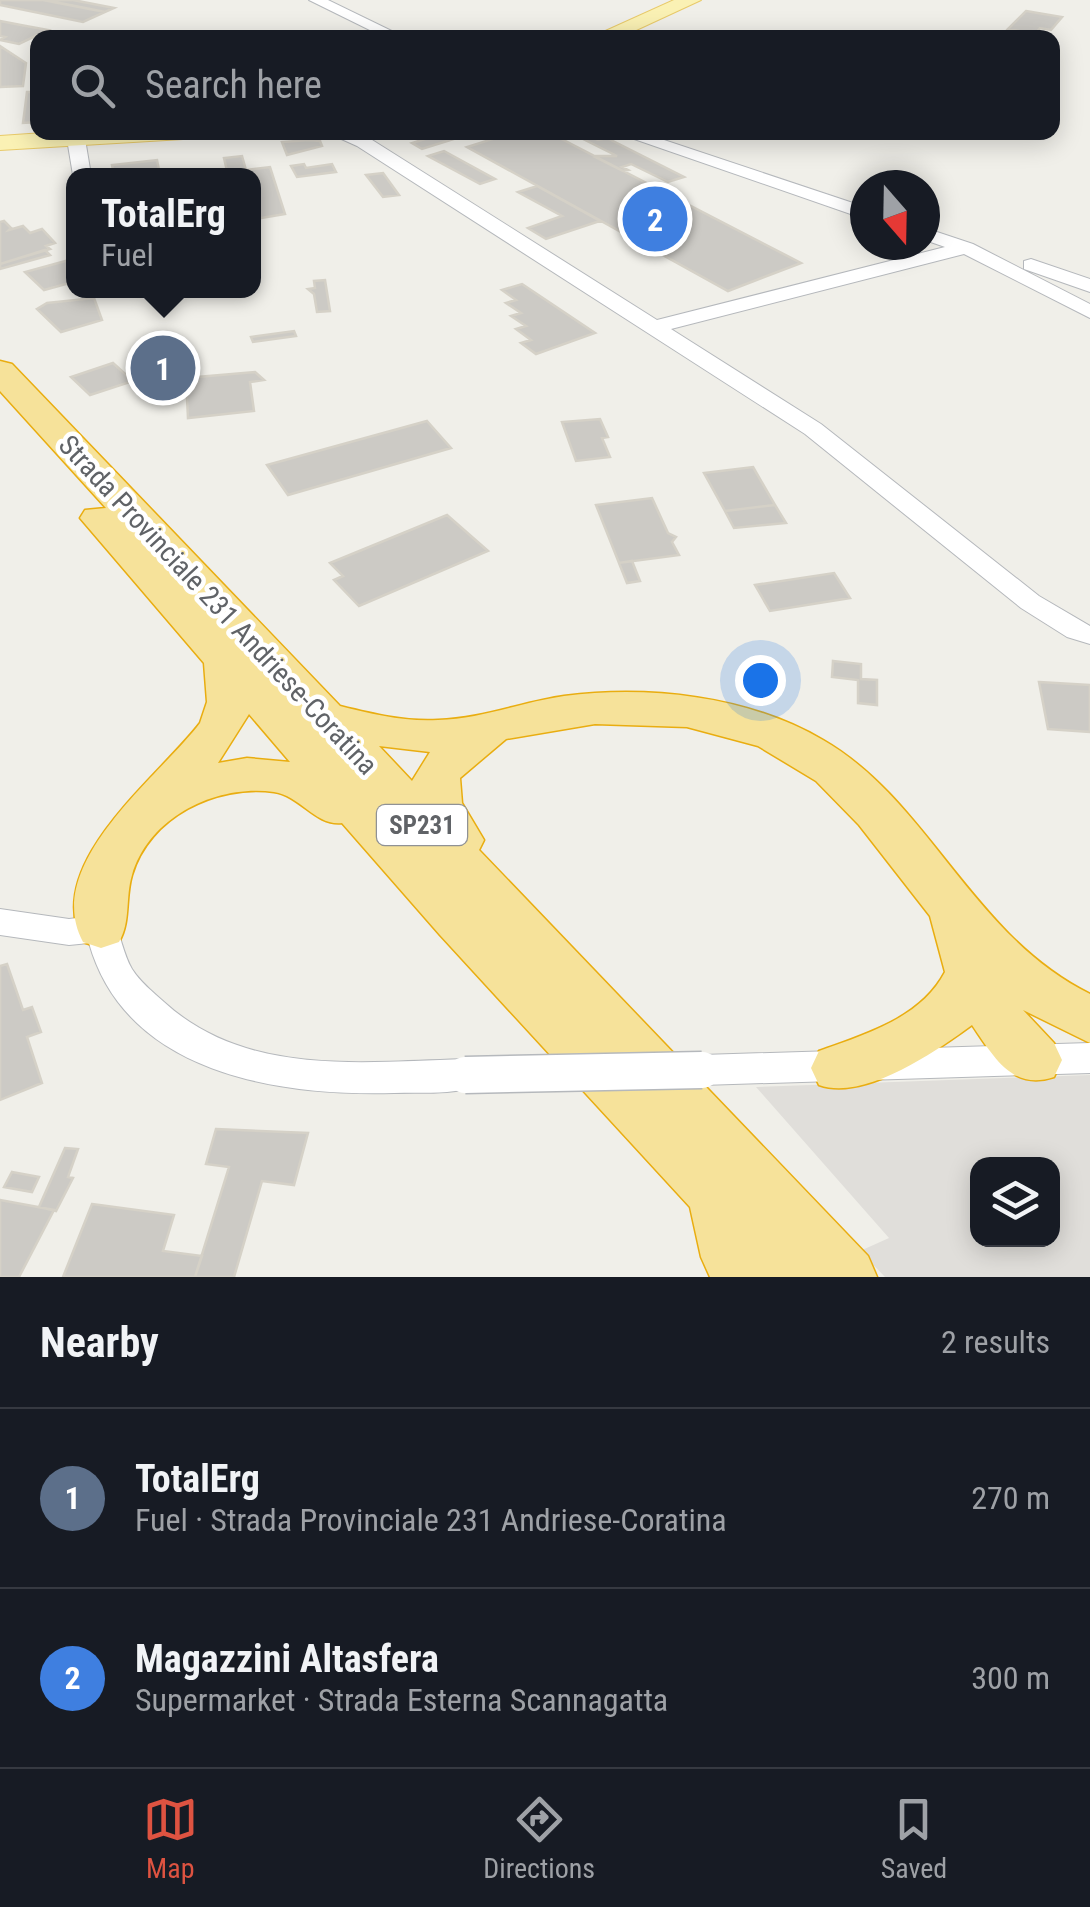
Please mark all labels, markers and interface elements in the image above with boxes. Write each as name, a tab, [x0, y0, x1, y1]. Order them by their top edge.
search box	[30, 30, 1060, 140]
icon: search	[65, 58, 120, 113]
text: Search here	[145, 63, 322, 107]
popup	[66, 168, 261, 298]
north arrow	[850, 170, 940, 260]
pin: 2	[622, 182, 688, 256]
text: TotalErg	[101, 192, 226, 236]
text: Fuel	[101, 236, 154, 274]
pin: 1	[130, 330, 196, 406]
street label: Strada Provinciale 231 Andriese-Coratina	[52, 429, 384, 781]
your location	[735, 655, 786, 706]
road number: SP231	[377, 805, 467, 845]
map controls	[970, 1157, 1060, 1247]
button: layers	[970, 1157, 1060, 1247]
text: Nearby	[40, 1318, 159, 1367]
text: 2 results	[941, 1323, 1050, 1361]
text: TotalErg	[135, 1457, 260, 1501]
text: 1	[64, 1479, 81, 1517]
text: 270 m	[971, 1479, 1050, 1517]
text: Fuel · Strada Provinciale 231 Andriese-Coratina	[135, 1501, 727, 1539]
text: Magazzini Altasfera	[135, 1637, 439, 1681]
text: 2	[64, 1659, 81, 1697]
text: 300 m	[971, 1659, 1050, 1697]
text: Supermarket · Strada Esterna Scannagatta	[135, 1681, 668, 1719]
tab: Map	[143, 1792, 198, 1885]
tab: Directions	[483, 1792, 595, 1885]
tab: Saved	[881, 1792, 947, 1885]

